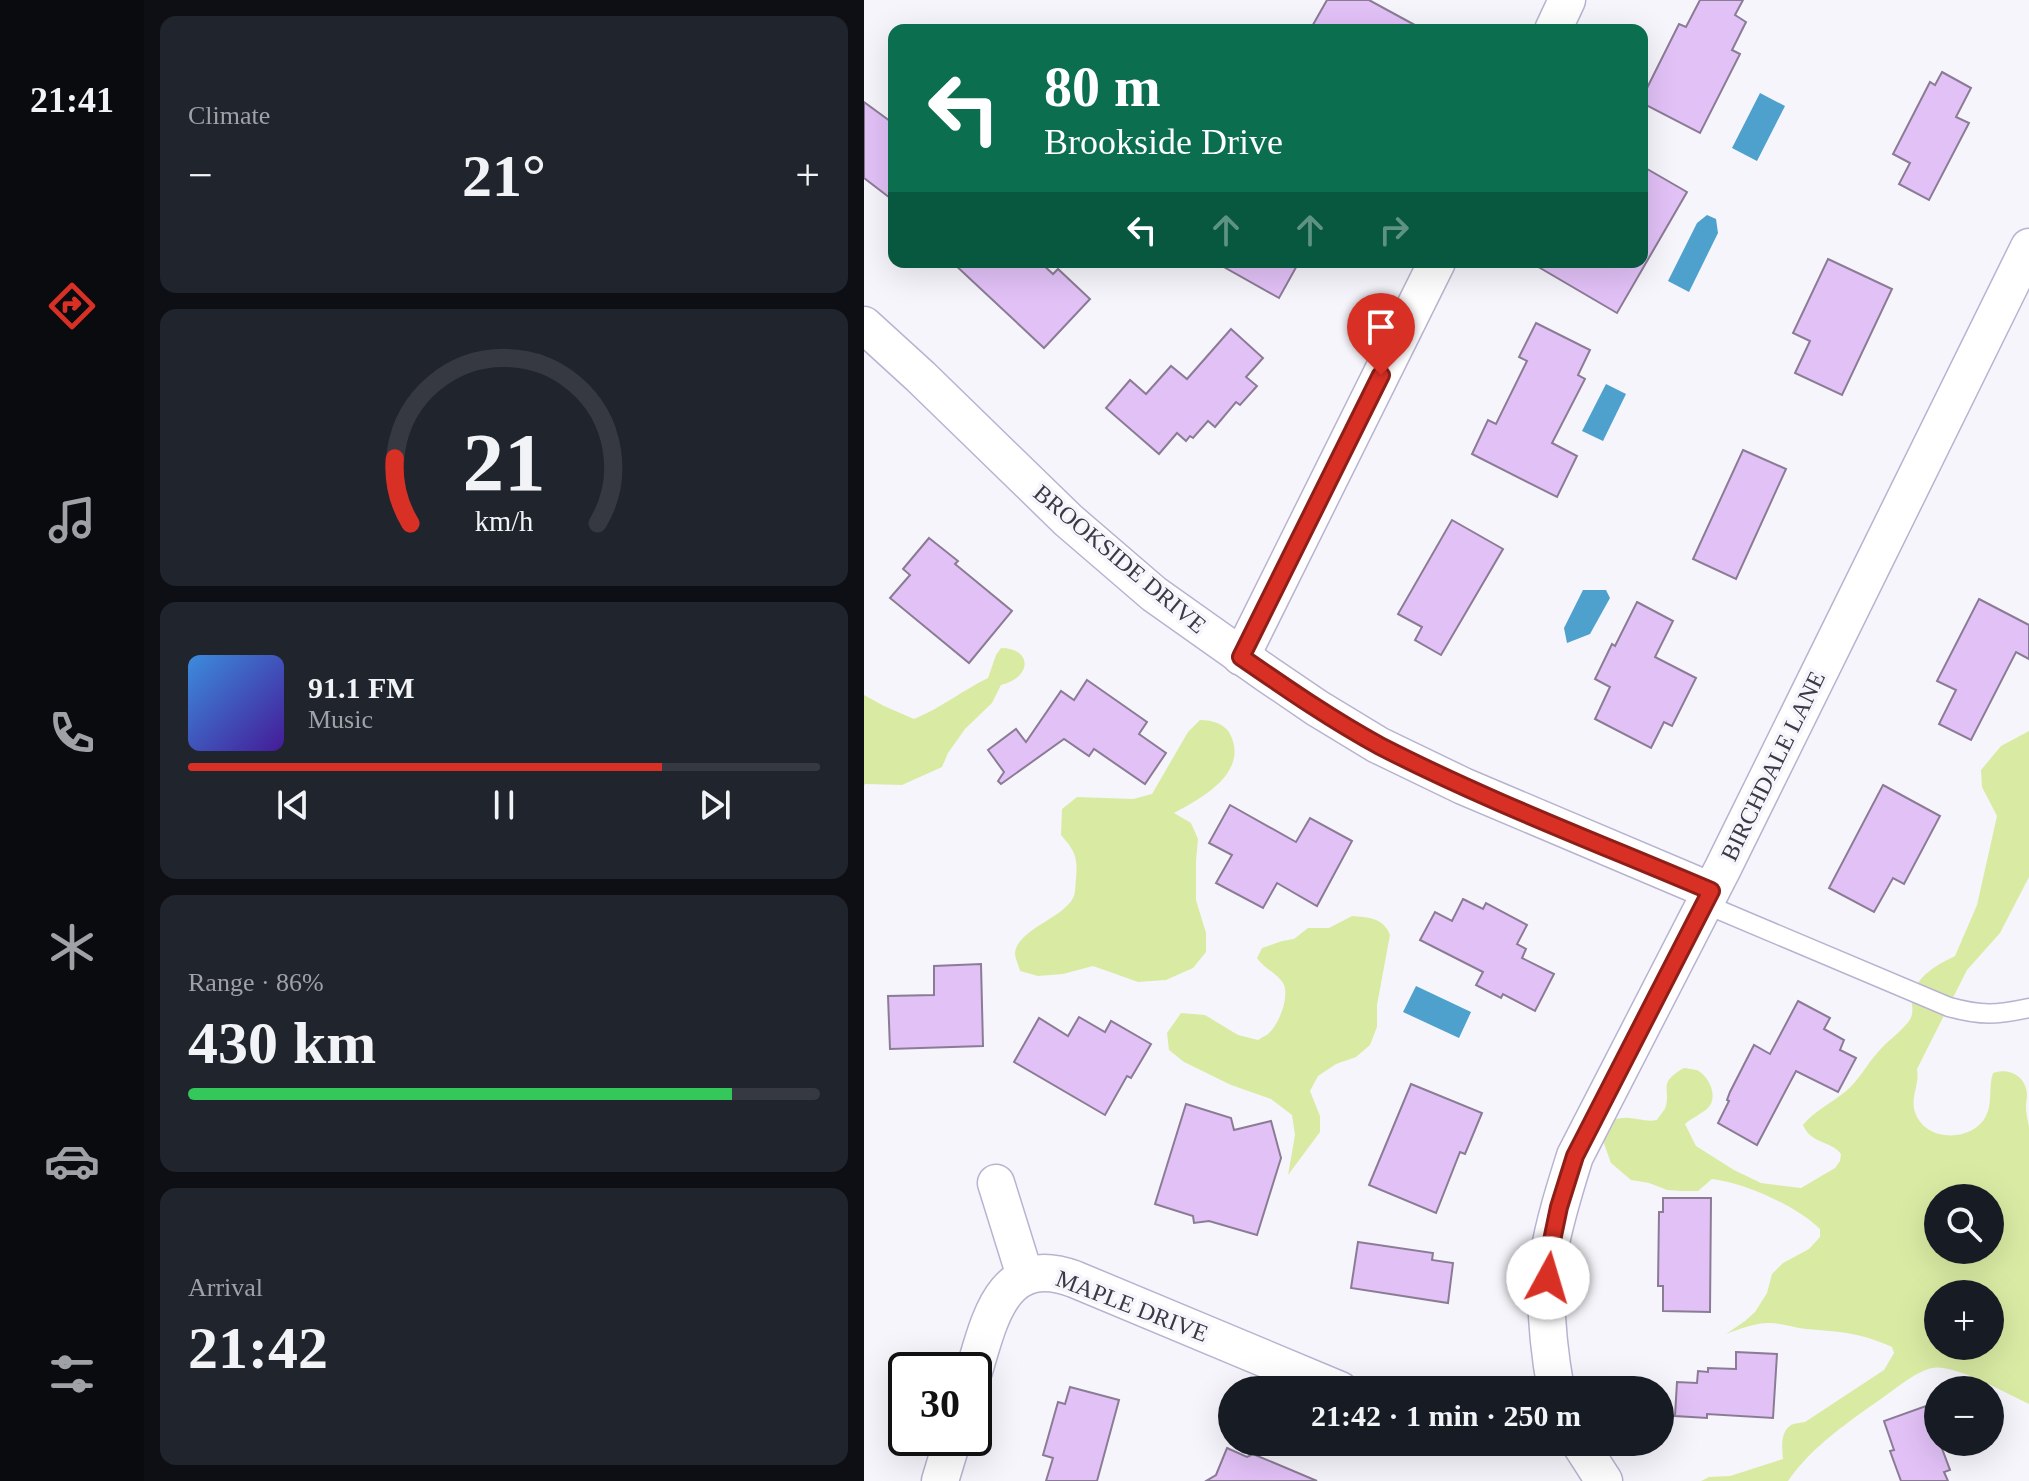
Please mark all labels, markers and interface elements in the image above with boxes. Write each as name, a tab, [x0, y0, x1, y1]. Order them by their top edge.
icon: left	[912, 56, 1016, 160]
text: 80 m	[1044, 56, 1161, 118]
text: 21:41	[30, 80, 114, 120]
text: Climate	[188, 101, 270, 130]
text: Brookside Drive	[1044, 122, 1283, 162]
text: 21°	[462, 143, 546, 209]
text: −	[188, 151, 213, 200]
text: +	[795, 151, 820, 200]
icon: left	[1120, 208, 1164, 252]
icon: ahead	[1204, 208, 1248, 252]
icon: ahead	[1288, 208, 1332, 252]
icon: right	[1372, 208, 1416, 252]
icon: directions	[44, 278, 100, 334]
pin	[1347, 293, 1415, 375]
icon: arrive	[1359, 305, 1403, 349]
text: 21	[462, 415, 546, 507]
street label: BROOKSIDE DRIVE	[1029, 479, 1211, 639]
icon: music	[44, 492, 100, 548]
text: km/h	[475, 506, 533, 537]
street label: BIRCHDALE LANE	[1716, 667, 1830, 865]
text: 91.1 FM	[308, 671, 415, 704]
icon: phone	[44, 705, 100, 761]
text: Music	[308, 705, 373, 734]
icon: previous	[271, 783, 315, 827]
icon: pause	[482, 783, 526, 827]
icon: next	[693, 783, 737, 827]
icon: climate	[44, 919, 100, 975]
text: Range · 86%	[188, 968, 324, 997]
text: 430 km	[188, 1010, 376, 1076]
icon: car	[44, 1133, 100, 1189]
map controls	[1924, 1184, 2004, 1456]
button: search	[1924, 1184, 2004, 1264]
position arrow	[1506, 1236, 1590, 1320]
street label: MAPLE DRIVE	[1052, 1265, 1212, 1347]
text: Arrival	[188, 1273, 263, 1302]
button: +	[1924, 1280, 2004, 1360]
text: 21:42	[188, 1315, 328, 1381]
icon: filters	[44, 1346, 100, 1402]
speed limit sign: 30	[888, 1352, 992, 1456]
button: −	[1924, 1376, 2004, 1456]
text: 21:42 · 1 min · 250 m	[1311, 1399, 1581, 1432]

